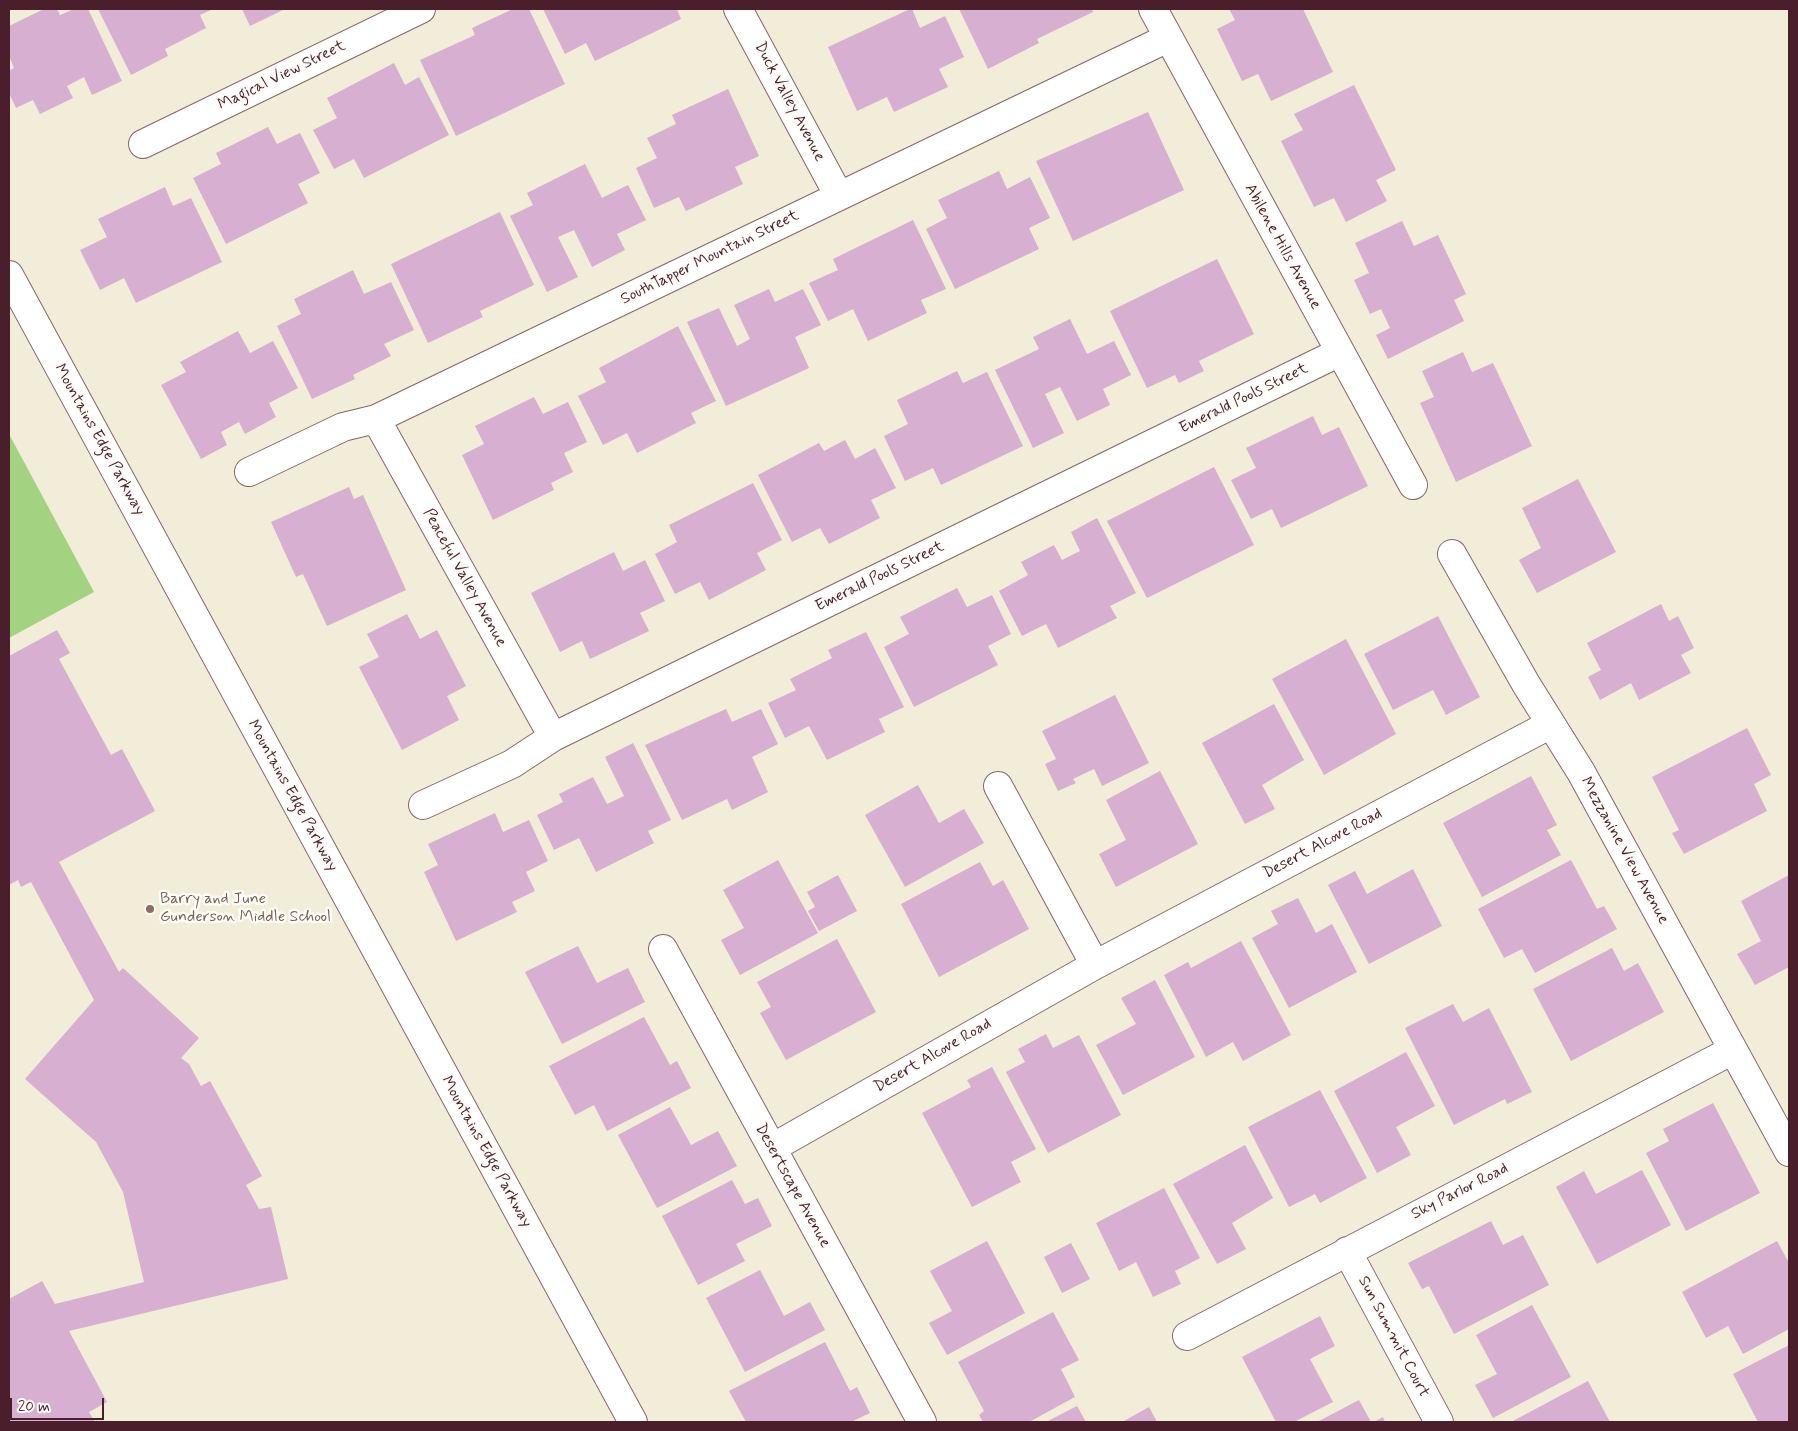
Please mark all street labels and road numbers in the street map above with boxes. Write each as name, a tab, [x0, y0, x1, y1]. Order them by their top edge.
street label: Magical View Street	[215, 37, 349, 115]
street label: Duck Valley Avenue	[749, 39, 829, 165]
street label: Abilene Hills Avenue	[1239, 181, 1325, 313]
street label: SouthTapper Mountain Street	[618, 206, 802, 310]
street label: Emerald Pools Street	[1177, 360, 1311, 438]
street label: Mountains Edge Parkway	[49, 361, 149, 519]
street label: Peaceful Valley Avenue	[418, 505, 510, 651]
street label: Emerald Pools Street	[813, 538, 947, 616]
street label: Mountains Edge Parkway	[242, 717, 342, 875]
street label: Mezzanine View Avenue	[1576, 774, 1672, 928]
street label: Desert Alcove Road	[1260, 804, 1386, 884]
street label: Desert Alcove Road	[871, 1015, 995, 1097]
street label: Mountains Edge Parkway	[436, 1073, 536, 1231]
street label: Desertscape Avenue	[750, 1121, 834, 1251]
street label: Sky Parlor Road	[1408, 1159, 1512, 1225]
street label: Sun Summit Court	[1353, 1273, 1433, 1401]

